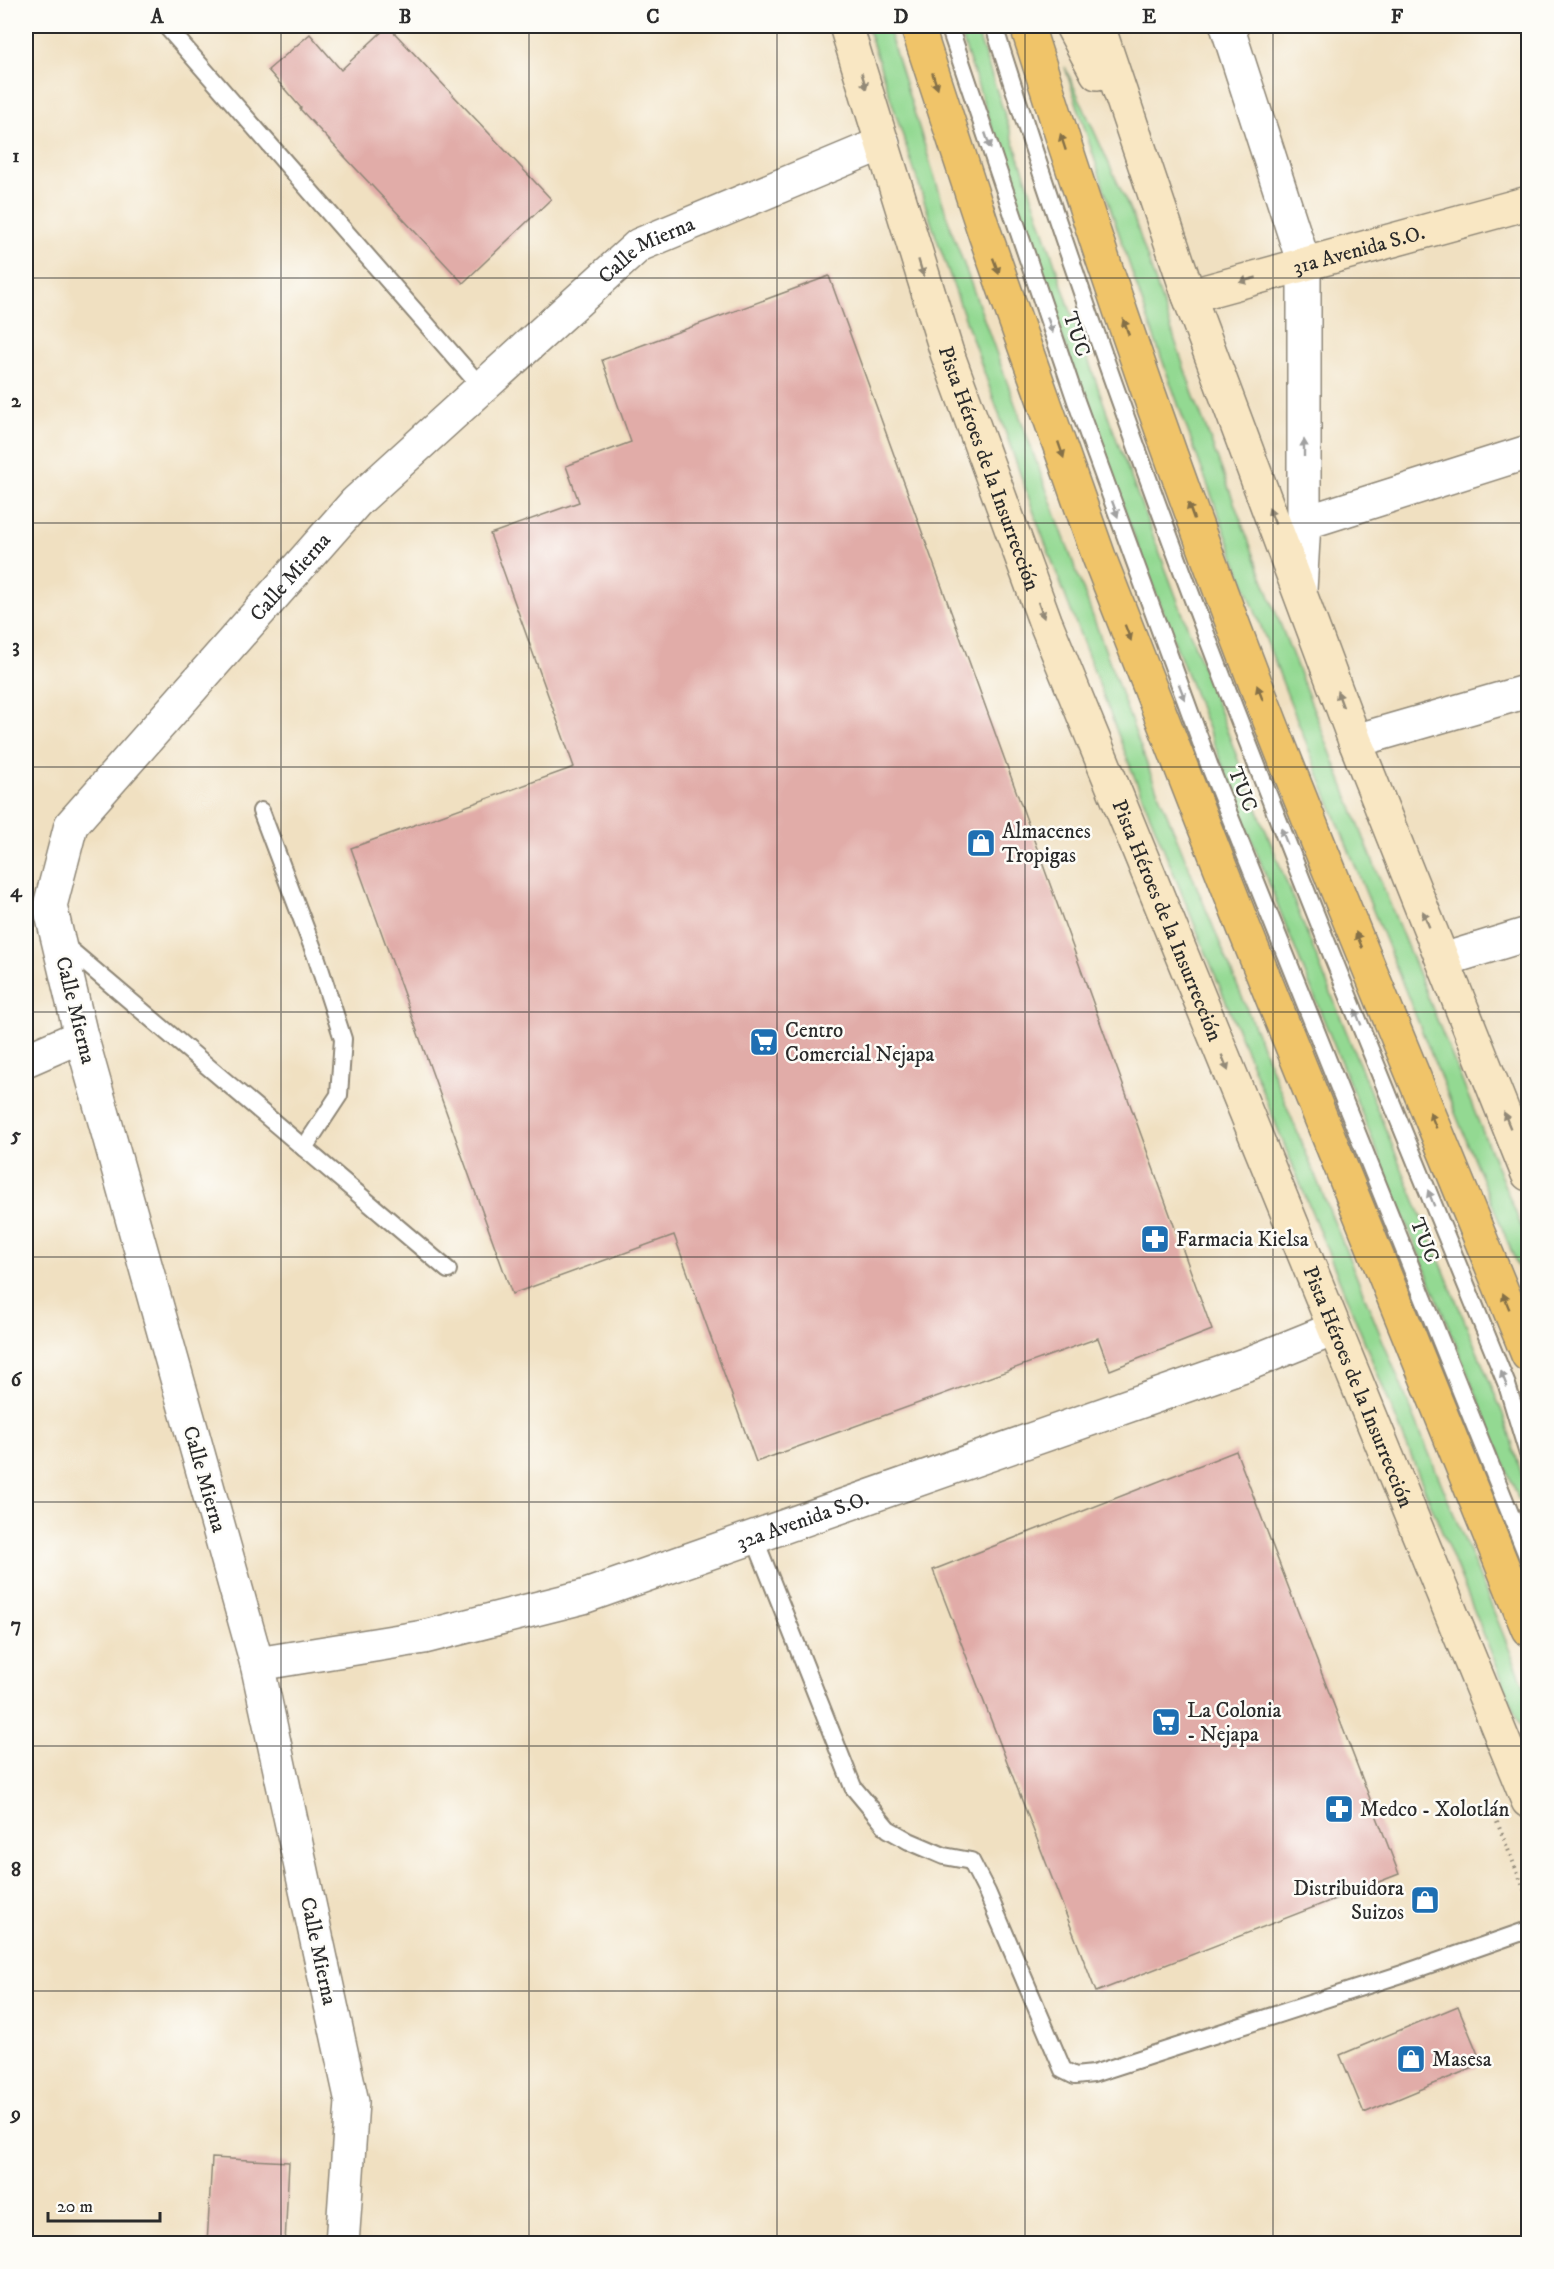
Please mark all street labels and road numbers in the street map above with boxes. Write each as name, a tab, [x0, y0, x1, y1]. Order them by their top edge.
street label: Calle Mierna	[593, 211, 699, 290]
street label: 31a Avenida S.O.	[1290, 220, 1428, 281]
street label: TUC	[1056, 308, 1096, 360]
street label: Pista Héroes de la Insurrección	[932, 343, 1045, 594]
street label: Calle Mierna	[245, 528, 337, 627]
street label: TUC	[1221, 763, 1263, 816]
street label: Pista Héroes de la Insurrección	[1106, 796, 1228, 1045]
street label: Calle Mierna	[49, 954, 101, 1067]
street label: TUC	[1403, 1214, 1445, 1267]
street label: Pista Héroes de la Insurrección	[1297, 1263, 1419, 1512]
street label: Calle Mierna	[176, 1423, 232, 1536]
street label: 32a Avenida S.O.	[734, 1486, 873, 1556]
street label: Calle Mierna	[294, 1895, 342, 2008]

